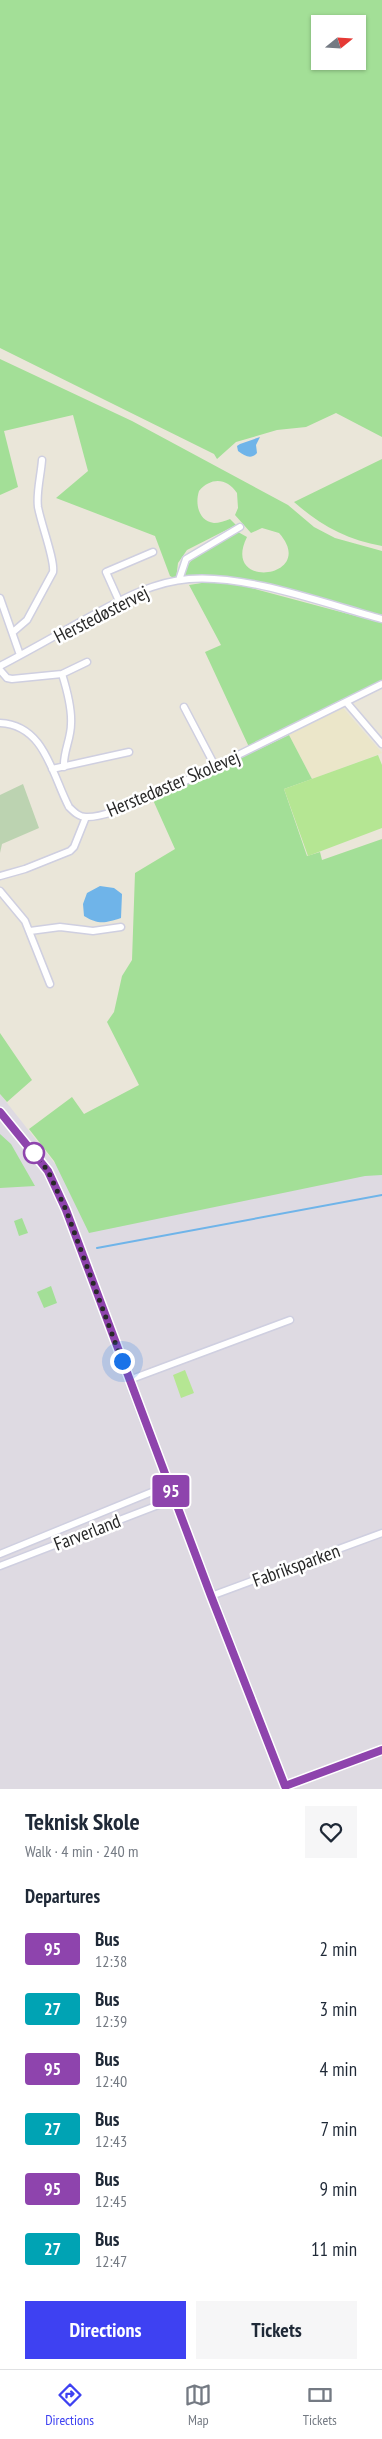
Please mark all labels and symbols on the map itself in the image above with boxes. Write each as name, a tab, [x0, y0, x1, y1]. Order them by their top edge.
north arrow	[311, 15, 366, 70]
street label: Herstedøstervej	[50, 580, 152, 648]
street label: Herstedøster Skolevej	[103, 744, 243, 822]
unlabelled marker	[23, 1142, 45, 1164]
your location	[110, 1349, 135, 1374]
line badge: 95	[148, 1475, 194, 1507]
street label: Farverland	[50, 1508, 124, 1556]
street label: Fabriksparken	[249, 1538, 343, 1592]

